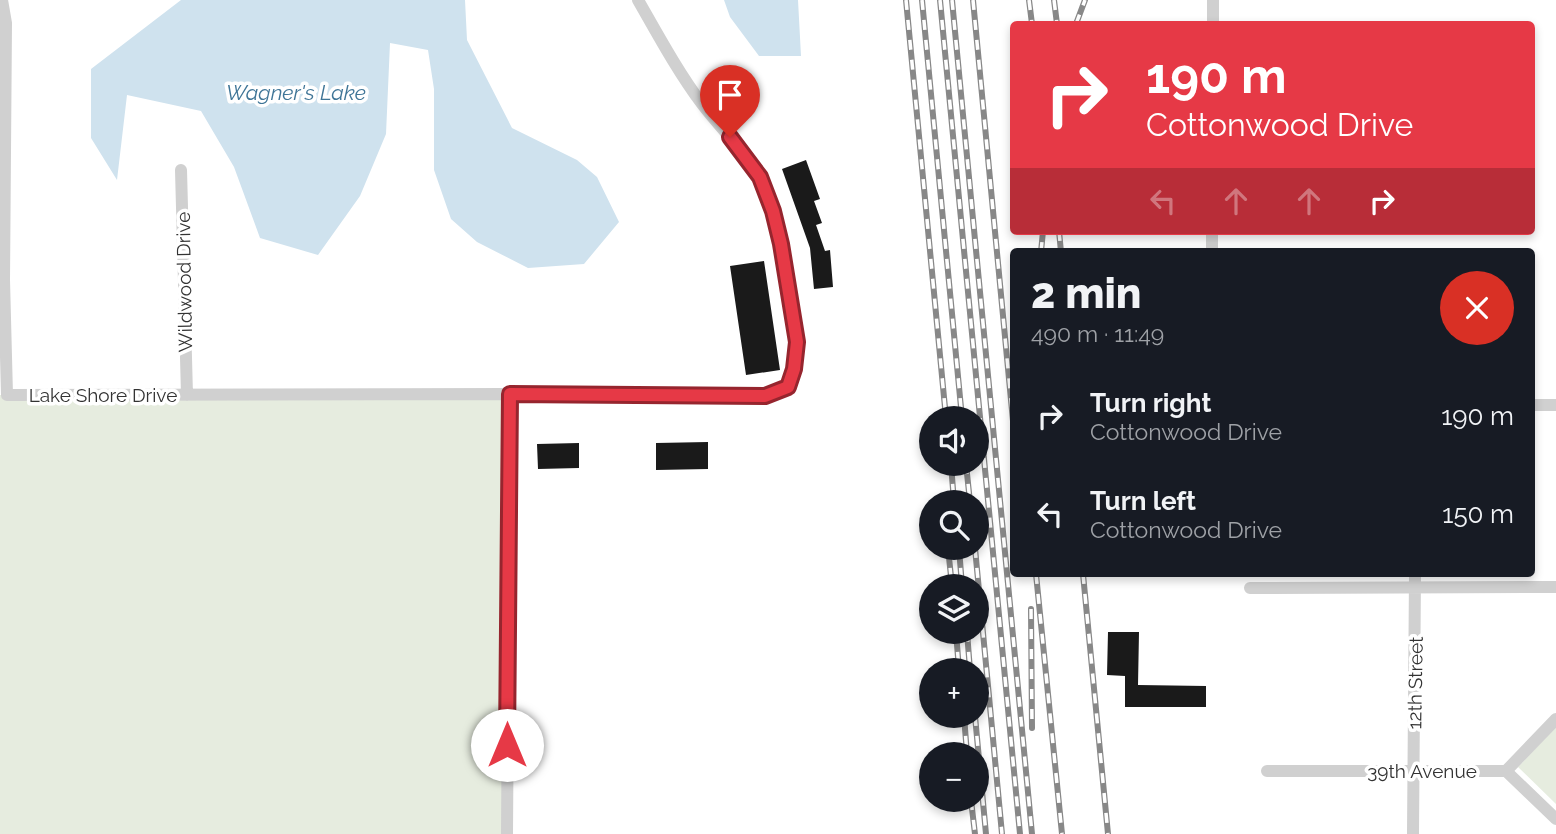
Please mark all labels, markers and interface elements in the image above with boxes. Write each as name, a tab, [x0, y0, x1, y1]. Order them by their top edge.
text: 190 m	[1146, 47, 1287, 104]
icon: right	[1031, 49, 1122, 140]
pin	[700, 65, 760, 137]
icon: arrive	[711, 76, 749, 114]
water label: Wagner's Lake	[226, 80, 366, 105]
text: Cottonwood Drive	[1146, 106, 1413, 143]
icon: left	[1144, 182, 1182, 220]
icon: ahead	[1217, 182, 1255, 220]
icon: ahead	[1290, 182, 1328, 220]
icon: right	[1363, 182, 1401, 220]
street label: Wildwood Drive	[172, 211, 196, 353]
text: 2 min	[1031, 269, 1141, 318]
button: close	[1440, 271, 1514, 345]
text: 490 m · 11:49	[1031, 320, 1164, 347]
street label: Lake Shore Drive	[29, 384, 177, 406]
text: Turn right	[1090, 388, 1211, 418]
icon: right	[1031, 397, 1069, 435]
text: 190 m	[1441, 401, 1514, 431]
map controls	[919, 406, 989, 812]
button: sound	[919, 406, 989, 476]
text: Cottonwood Drive	[1090, 418, 1282, 445]
text: Turn left	[1090, 486, 1196, 516]
button: search	[919, 490, 989, 560]
icon: left	[1031, 495, 1069, 533]
text: 150 m	[1442, 499, 1514, 529]
text: Cottonwood Drive	[1090, 516, 1282, 543]
button: layers	[919, 574, 989, 644]
street label: 12th Street	[1403, 636, 1427, 730]
button: +	[919, 658, 989, 728]
position arrow	[470, 708, 544, 782]
button: −	[919, 742, 989, 812]
street label: 39th Avenue	[1367, 760, 1477, 782]

